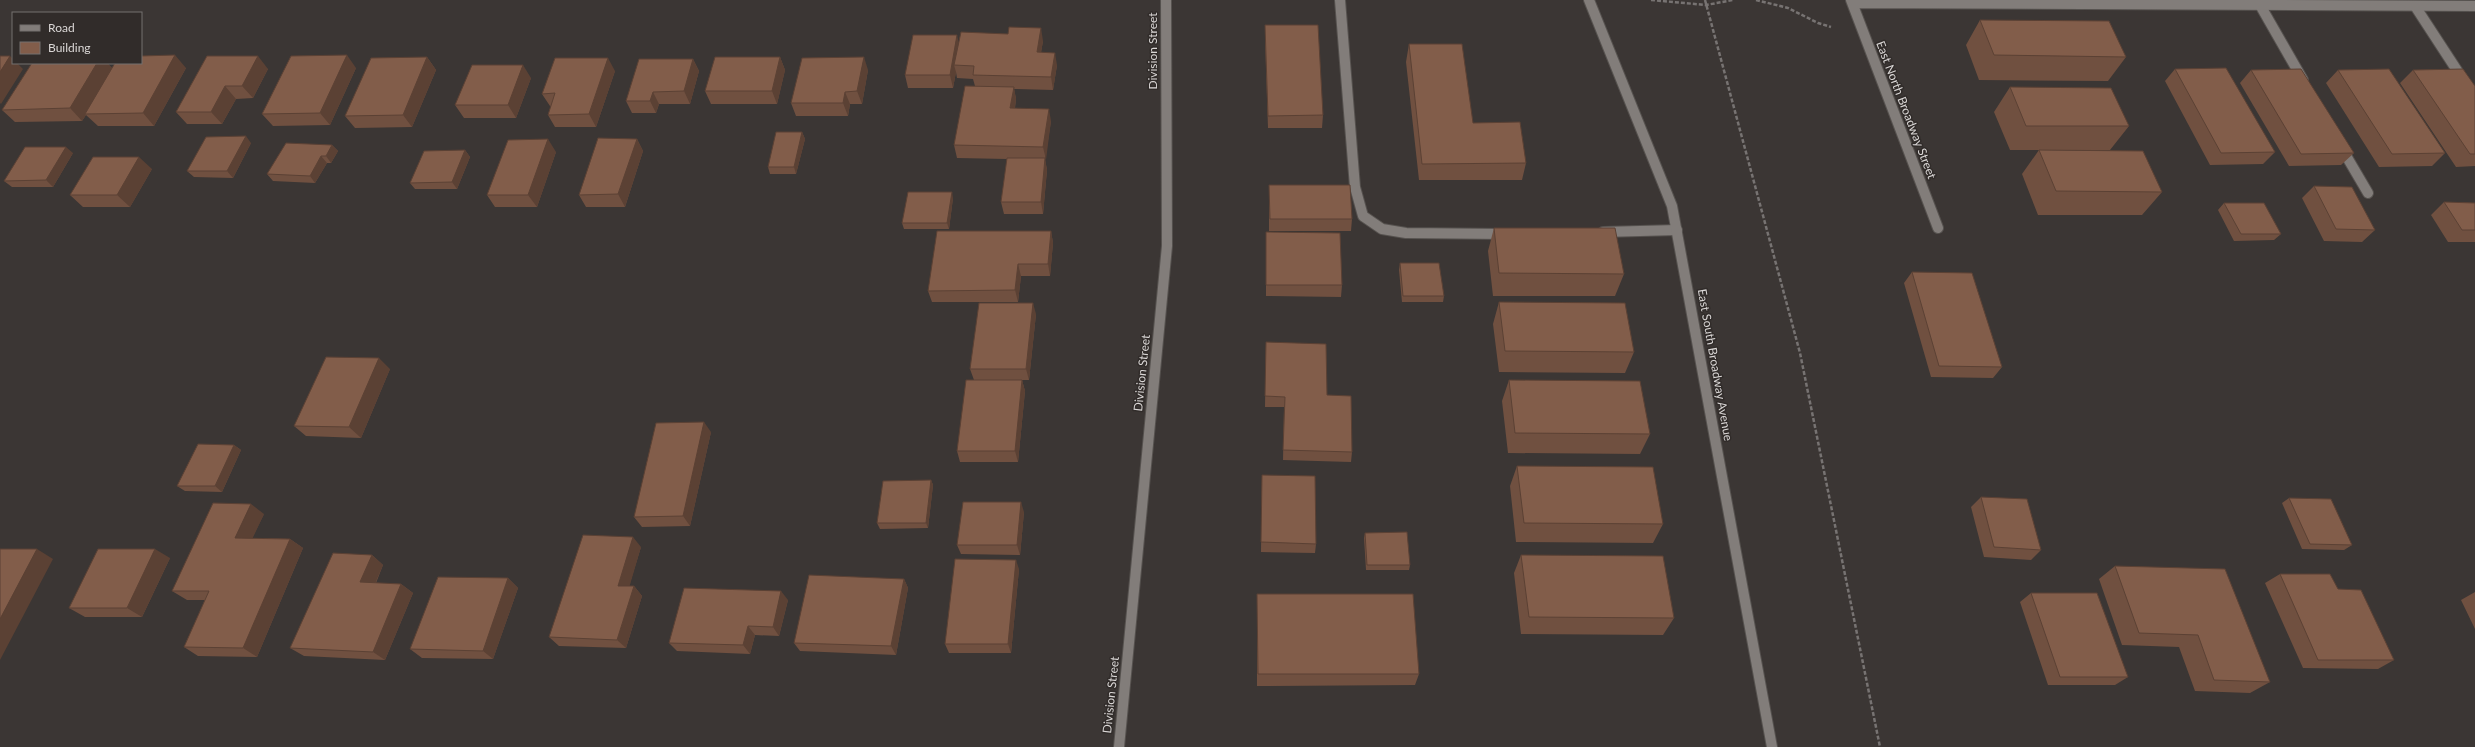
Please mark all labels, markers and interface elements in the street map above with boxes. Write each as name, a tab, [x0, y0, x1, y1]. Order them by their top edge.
legend	[12, 12, 142, 64]
street label: Division Street	[1145, 12, 1160, 90]
text: Road	[48, 20, 75, 35]
street label: East North Broadway Street	[1873, 39, 1940, 182]
text: Building	[48, 40, 91, 55]
street label: East South Broadway Avenue	[1695, 288, 1736, 442]
street label: Division Street	[1130, 333, 1153, 412]
street label: Division Street	[1099, 655, 1122, 734]

